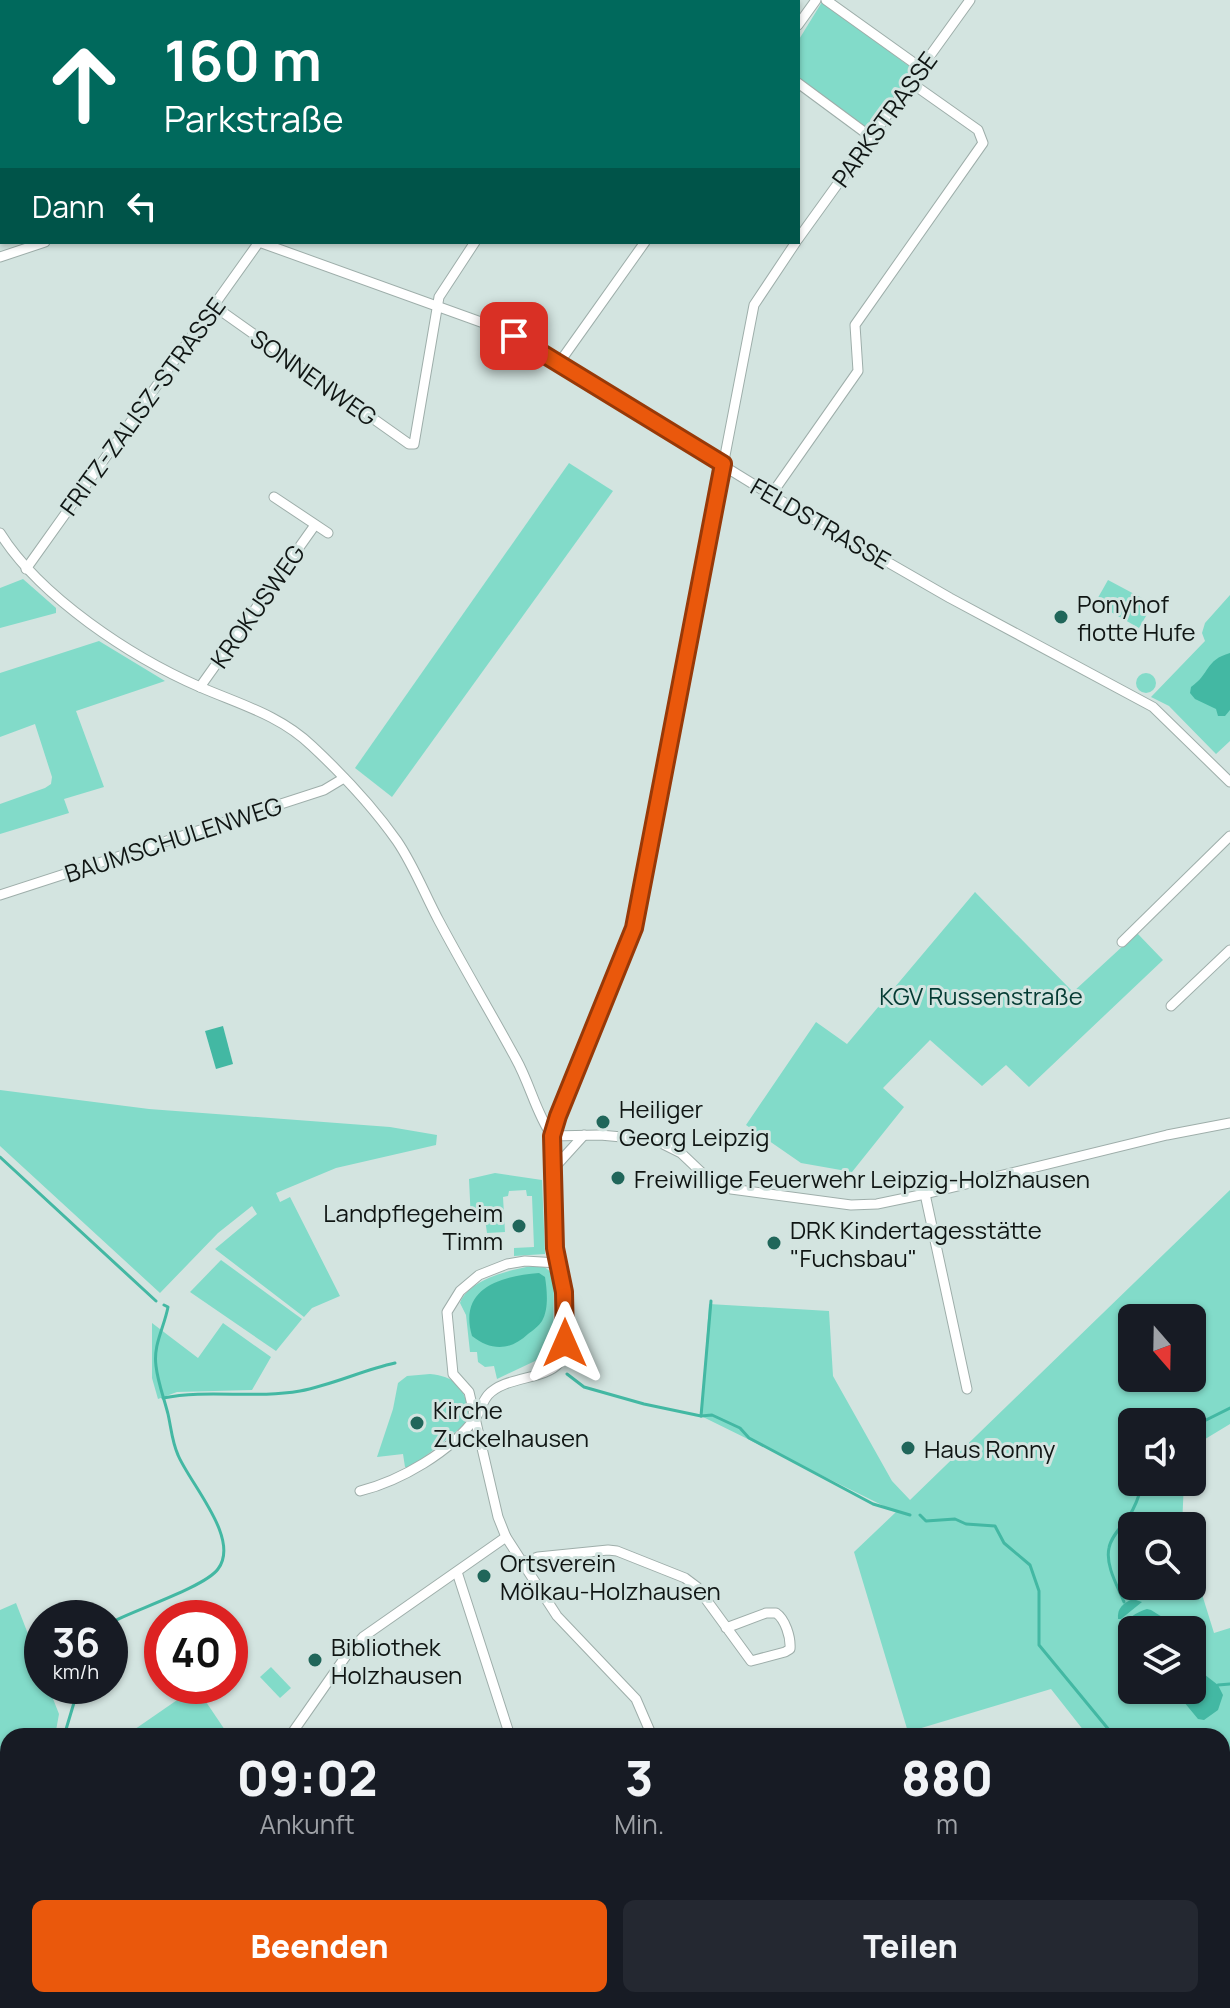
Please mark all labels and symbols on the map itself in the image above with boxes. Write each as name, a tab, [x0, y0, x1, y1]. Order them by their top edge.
street label: PARKSTRASSE	[824, 45, 944, 193]
street label: FRITZ-ZALISZ-STRASSE	[52, 290, 232, 522]
pin	[480, 302, 548, 370]
street label: SONNENWEG	[244, 321, 384, 433]
street label: FELDSTRASSE	[745, 470, 897, 576]
street label: KROKUSWEG	[202, 538, 312, 674]
place label: Ponyhof flotte Hufe	[1077, 587, 1196, 648]
marker: Ponyhof flotte Hufe	[1052, 608, 1070, 626]
street label: BAUMSCHULENWEG	[60, 788, 286, 890]
park label: KGV Russenstraße	[879, 979, 1083, 1012]
place label: Heiliger Georg Leipzig	[619, 1092, 769, 1153]
marker: Heiliger Georg Leipzig	[594, 1113, 612, 1131]
place label: Freiwillige Feuerwehr Leipzig-Holzhausen	[634, 1162, 1090, 1195]
marker: Freiwillige Feuerwehr Leipzig-Holzhausen	[609, 1169, 627, 1187]
place label: Landpflegeheim Timm	[323, 1196, 503, 1257]
place label: DRK Kindertagesstätte "Fuchsbau"	[790, 1213, 1042, 1274]
marker: Landpflegeheim Timm	[510, 1217, 528, 1235]
marker: DRK Kindertagesstätte "Fuchsbau"	[765, 1234, 783, 1252]
position arrow	[523, 1301, 607, 1385]
north arrow	[1118, 1304, 1206, 1392]
place label: Kirche Zuckelhausen	[433, 1393, 589, 1454]
marker: Kirche Zuckelhausen	[408, 1414, 426, 1432]
place label: Haus Ronny	[924, 1432, 1056, 1465]
marker: Haus Ronny	[899, 1439, 917, 1457]
place label: Ortsverein Mölkau-Holzhausen	[500, 1546, 721, 1607]
marker: Ortsverein Mölkau-Holzhausen	[475, 1567, 493, 1585]
speed limit sign: 40	[144, 1600, 248, 1704]
place label: Bibliothek Holzhausen	[331, 1630, 462, 1691]
marker: Bibliothek Holzhausen	[306, 1651, 324, 1669]

